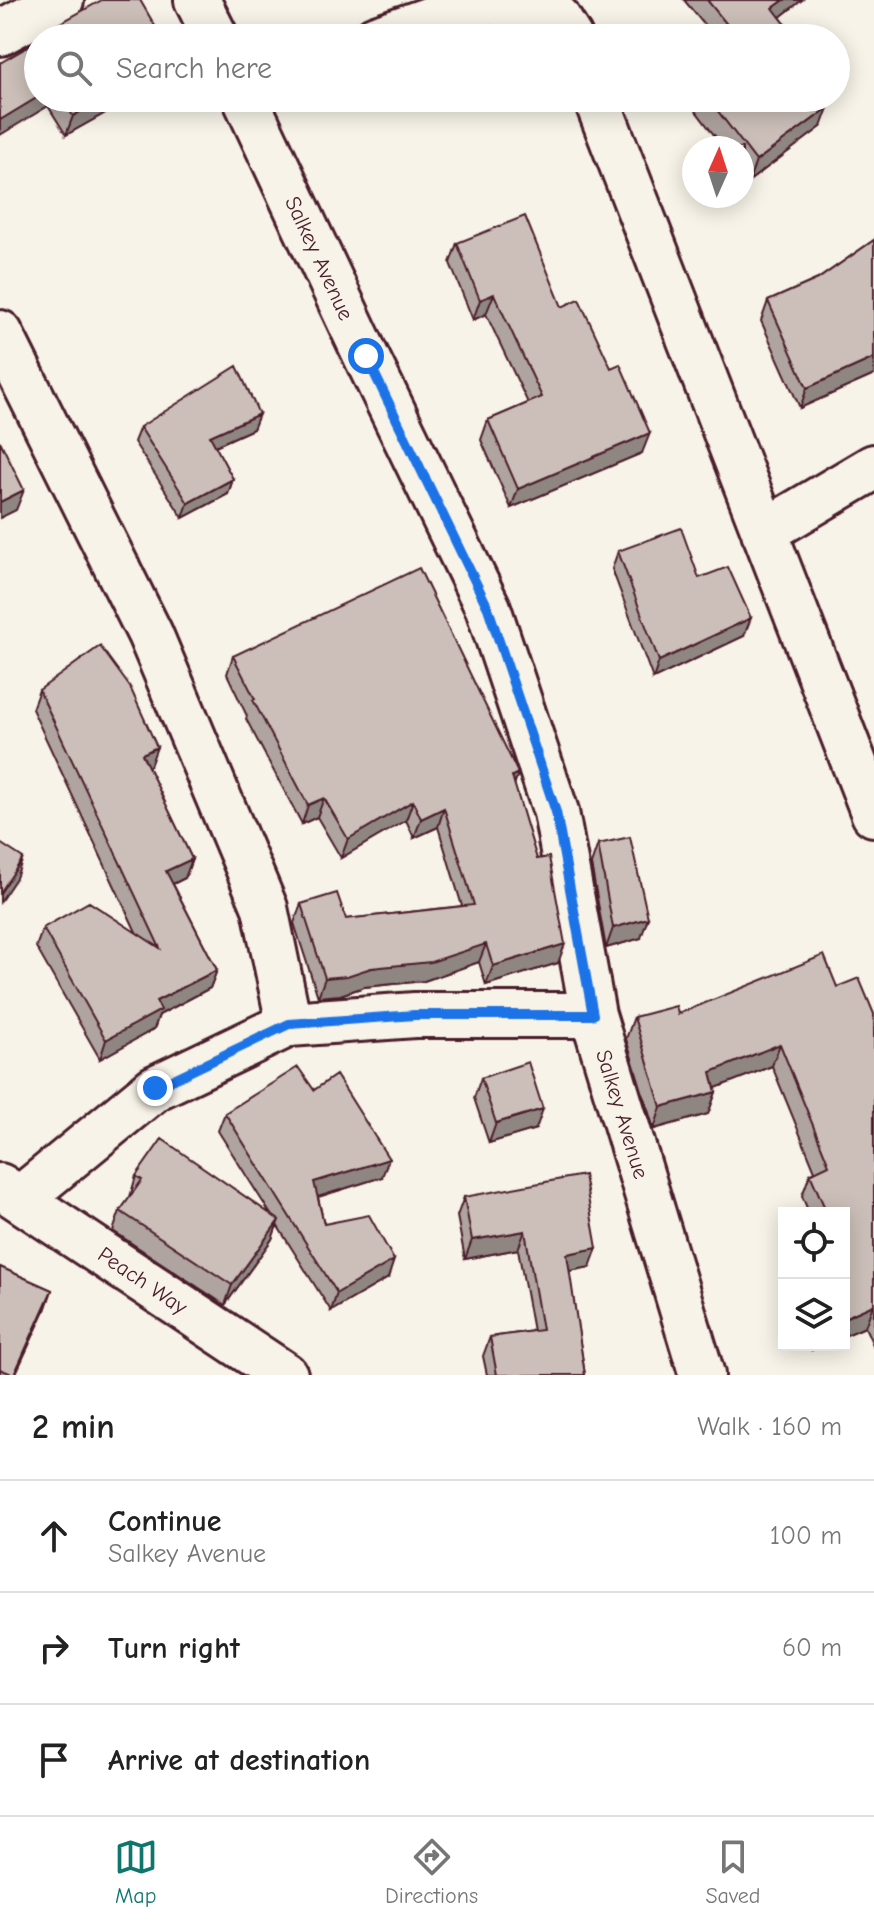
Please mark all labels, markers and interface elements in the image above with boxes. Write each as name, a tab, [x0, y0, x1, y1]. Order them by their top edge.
search box	[24, 24, 850, 112]
icon: search	[52, 46, 96, 90]
text: Search here	[116, 51, 272, 86]
north arrow	[682, 136, 754, 208]
street label: Salkey Avenue	[279, 192, 359, 325]
route start	[348, 338, 384, 374]
street label: Salkey Avenue	[590, 1047, 654, 1182]
route end	[137, 1070, 173, 1106]
map controls	[778, 1207, 850, 1351]
button: locate	[778, 1207, 850, 1279]
street label: Peach Way	[93, 1241, 192, 1320]
button: layers	[778, 1279, 850, 1351]
text: 2 min	[32, 1407, 115, 1447]
text: Walk · 160 m	[697, 1412, 842, 1442]
text: Continue	[108, 1504, 222, 1539]
icon: ahead	[32, 1514, 76, 1558]
text: 100 m	[770, 1521, 842, 1551]
text: Salkey Avenue	[108, 1539, 266, 1569]
icon: right	[32, 1626, 76, 1670]
text: Turn right	[108, 1631, 240, 1666]
text: 60 m	[782, 1633, 842, 1663]
icon: arrive	[32, 1738, 76, 1782]
text: Arrive at destination	[108, 1743, 370, 1778]
tab: Map	[114, 1835, 158, 1909]
tab: Directions	[385, 1835, 478, 1909]
tab: Saved	[705, 1835, 760, 1909]

